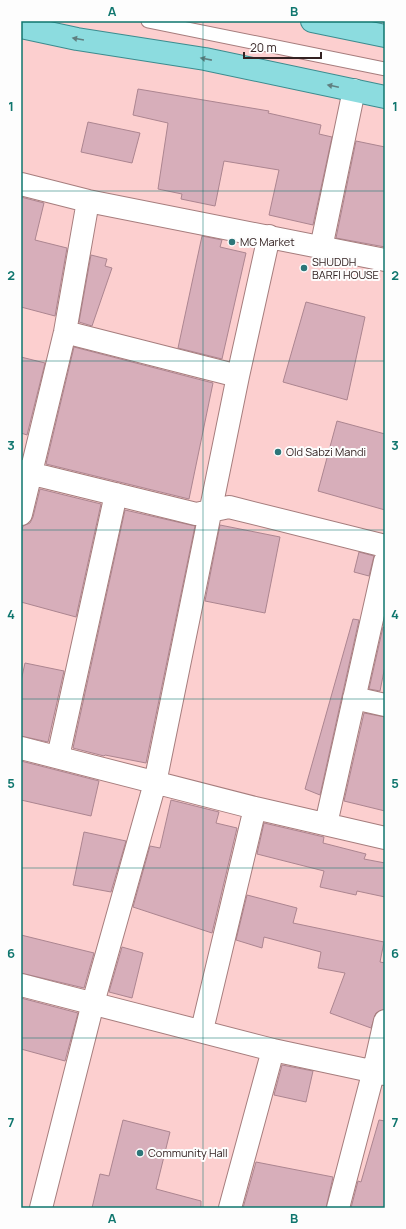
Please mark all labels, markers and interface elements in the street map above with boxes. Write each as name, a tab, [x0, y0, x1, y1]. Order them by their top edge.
text: A	[108, 2, 117, 20]
text: B	[290, 2, 298, 20]
scale bar	[244, 34, 321, 60]
one-way arrow	[71, 35, 84, 41]
text: 20 m	[250, 39, 277, 56]
one-way arrow	[200, 56, 212, 62]
one-way arrow	[327, 83, 339, 89]
text: 1	[8, 97, 14, 115]
text: 1	[392, 97, 398, 115]
place label: MG Market	[240, 234, 295, 249]
marker: MG Market	[227, 237, 237, 247]
place label: SHUDDH BARFI HOUSE	[312, 254, 379, 282]
marker: SHUDDH BARFI HOUSE	[299, 263, 309, 273]
text: 2	[7, 266, 15, 284]
text: 2	[391, 266, 399, 284]
text: 3	[7, 436, 15, 454]
text: 3	[391, 436, 399, 454]
place label: Old Sabzi Mandi	[286, 444, 366, 459]
marker: Old Sabzi Mandi	[273, 447, 283, 457]
text: 4	[7, 605, 15, 623]
text: 4	[391, 605, 399, 623]
text: 5	[7, 774, 15, 792]
text: 5	[391, 774, 399, 792]
text: 6	[7, 944, 15, 962]
text: 6	[391, 944, 399, 962]
text: 7	[8, 1113, 15, 1131]
text: 7	[392, 1113, 399, 1131]
place label: Community Hall	[148, 1145, 228, 1160]
marker: Community Hall	[135, 1148, 145, 1158]
text: A	[108, 1209, 117, 1227]
text: B	[290, 1209, 298, 1227]

